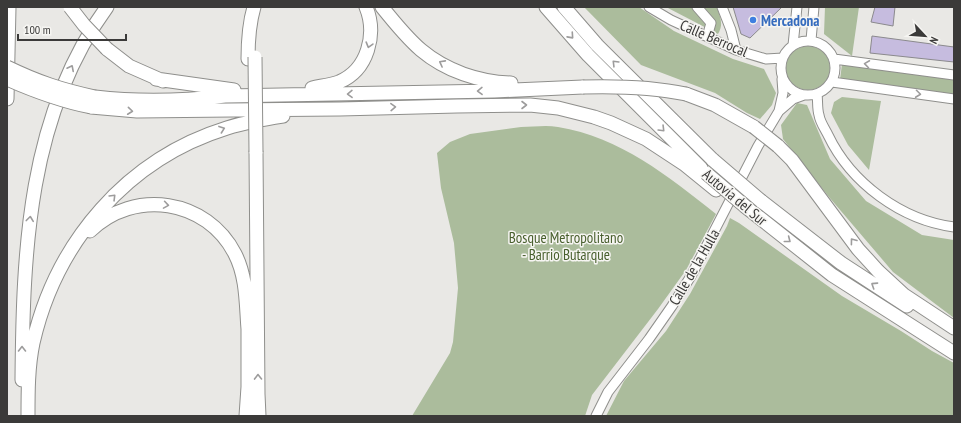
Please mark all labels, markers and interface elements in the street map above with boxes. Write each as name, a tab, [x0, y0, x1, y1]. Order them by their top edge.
place label: Mercadona	[761, 11, 820, 30]
street label: Calle Berrocal	[677, 15, 751, 61]
marker: Mercadona	[748, 15, 758, 25]
scale bar	[18, 16, 126, 42]
north arrow	[905, 16, 945, 56]
text: 100 m	[24, 22, 51, 37]
one-way arrow	[567, 32, 574, 39]
text: N	[926, 35, 942, 46]
one-way arrow	[365, 41, 374, 48]
one-way arrow	[864, 60, 870, 69]
one-way arrow	[439, 61, 446, 68]
one-way arrow	[612, 61, 620, 68]
one-way arrow	[66, 64, 74, 72]
one-way arrow	[477, 87, 483, 95]
one-way arrow	[347, 89, 353, 98]
one-way arrow	[915, 89, 921, 98]
one-way arrow	[521, 101, 527, 110]
one-way arrow	[390, 103, 396, 112]
one-way arrow	[127, 106, 133, 115]
one-way arrow	[657, 124, 665, 132]
one-way arrow	[218, 126, 225, 134]
street label: Autovía del Sur	[699, 164, 772, 230]
one-way arrow	[108, 194, 115, 202]
one-way arrow	[163, 200, 169, 209]
one-way arrow	[25, 216, 34, 222]
street label: Calle de la Hulla	[664, 225, 724, 309]
park label: Bosque Metropolitano - Barrio Butarque	[509, 228, 623, 264]
one-way arrow	[783, 235, 790, 242]
one-way arrow	[851, 239, 858, 246]
one-way arrow	[871, 282, 878, 290]
one-way arrow	[18, 346, 26, 352]
one-way arrow	[254, 374, 262, 380]

